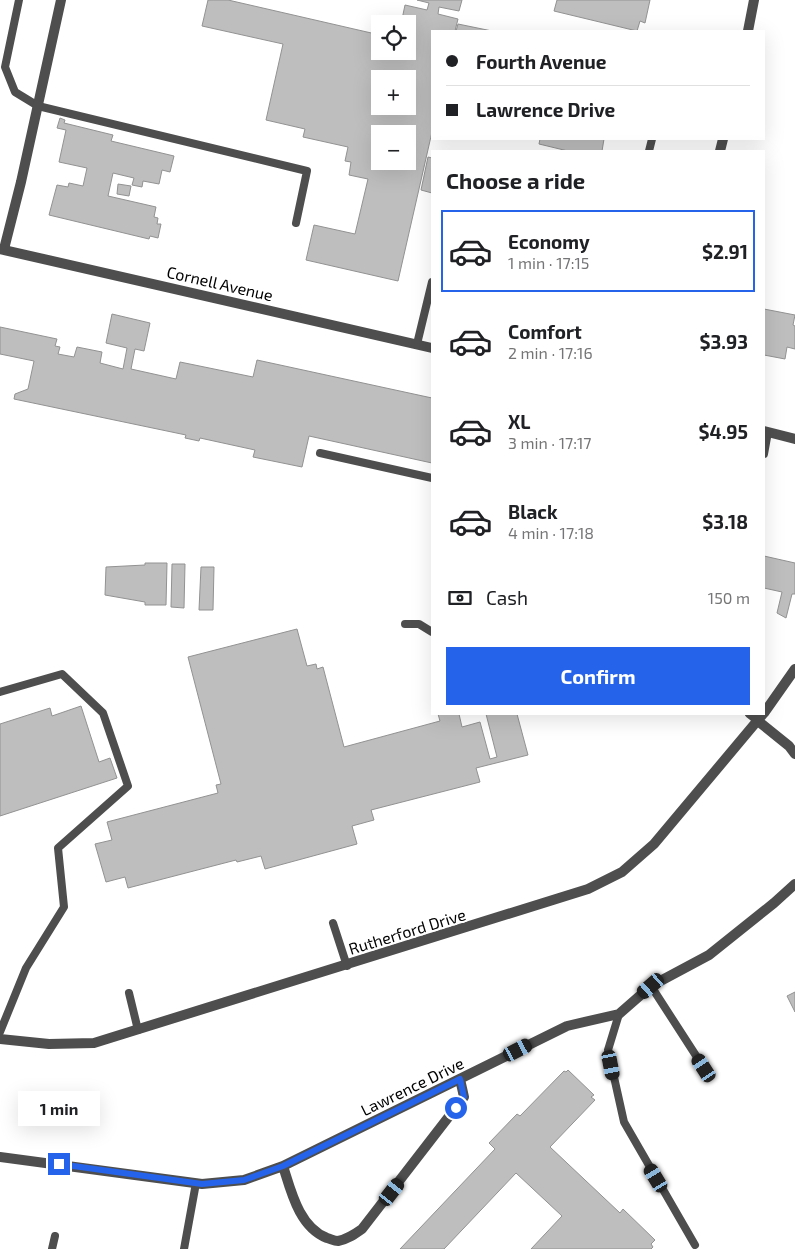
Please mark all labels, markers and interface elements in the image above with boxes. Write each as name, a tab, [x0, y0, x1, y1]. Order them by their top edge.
map controls	[371, 15, 416, 170]
button: locate	[371, 15, 416, 60]
text: Fourth Avenue	[476, 50, 606, 73]
button: +	[371, 70, 416, 115]
text: Lawrence Drive	[476, 98, 615, 121]
button: −	[371, 125, 416, 170]
text: Choose a ride	[446, 167, 585, 193]
icon: car	[448, 229, 493, 274]
text: Economy	[508, 230, 590, 253]
text: $2.91	[702, 240, 748, 263]
text: 1 min · 17:15	[508, 253, 589, 272]
street label: Cornell Avenue	[165, 262, 275, 304]
icon: car	[448, 319, 493, 364]
text: Comfort	[508, 320, 582, 343]
text: $3.93	[700, 330, 748, 353]
text: 2 min · 17:16	[508, 343, 593, 362]
icon: car	[448, 409, 493, 454]
text: XL	[508, 410, 530, 433]
text: $4.95	[699, 420, 748, 443]
text: 3 min · 17:17	[508, 433, 592, 452]
icon: car	[448, 499, 493, 544]
text: Black	[508, 500, 558, 523]
text: $3.18	[702, 510, 748, 533]
text: 4 min · 17:18	[508, 523, 594, 542]
icon: cash	[446, 584, 474, 612]
text: Cash	[486, 586, 528, 609]
text: 150 m	[708, 588, 750, 607]
button: Confirm	[446, 647, 750, 705]
street label: Rutherford Drive	[346, 904, 468, 958]
car	[634, 970, 667, 1002]
car	[501, 1037, 534, 1063]
car	[600, 1049, 621, 1081]
car	[689, 1051, 718, 1085]
street label: Lawrence Drive	[357, 1053, 467, 1119]
callout: 1 min	[18, 1092, 100, 1126]
route start	[445, 1097, 467, 1119]
text: 1 min	[40, 1099, 78, 1118]
route end	[48, 1153, 70, 1175]
car	[641, 1161, 670, 1195]
car	[376, 1176, 407, 1208]

